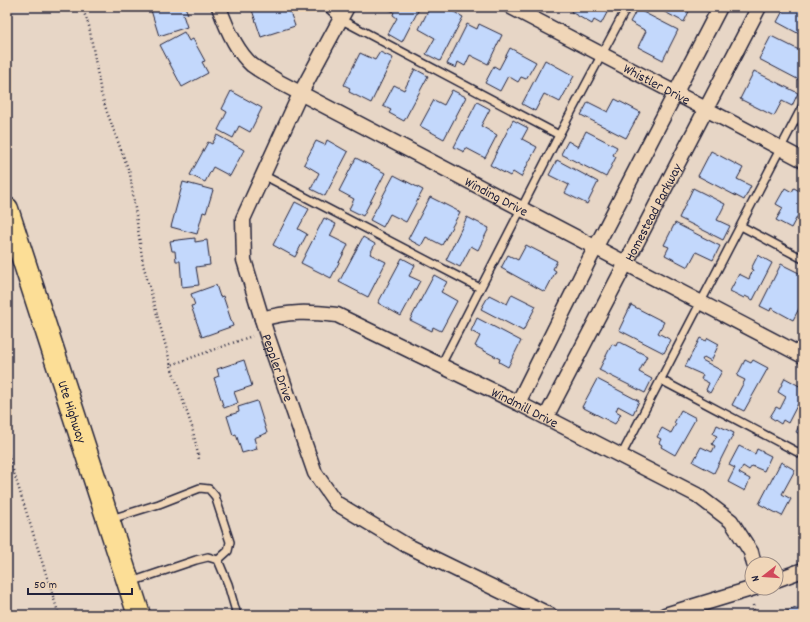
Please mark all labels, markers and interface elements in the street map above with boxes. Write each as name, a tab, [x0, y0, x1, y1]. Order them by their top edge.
street label: Whistler Drive	[619, 60, 693, 111]
street label: Homestead Parkway	[620, 160, 688, 265]
street label: Winding Drive	[461, 173, 531, 222]
street label: Peppler Drive	[255, 331, 297, 405]
street label: Ute Highway	[51, 378, 91, 446]
street label: Windmill Drive	[487, 383, 561, 434]
north arrow	[744, 556, 784, 596]
scale bar	[28, 570, 132, 596]
text: N	[748, 573, 765, 583]
text: 50 m	[34, 577, 57, 594]

